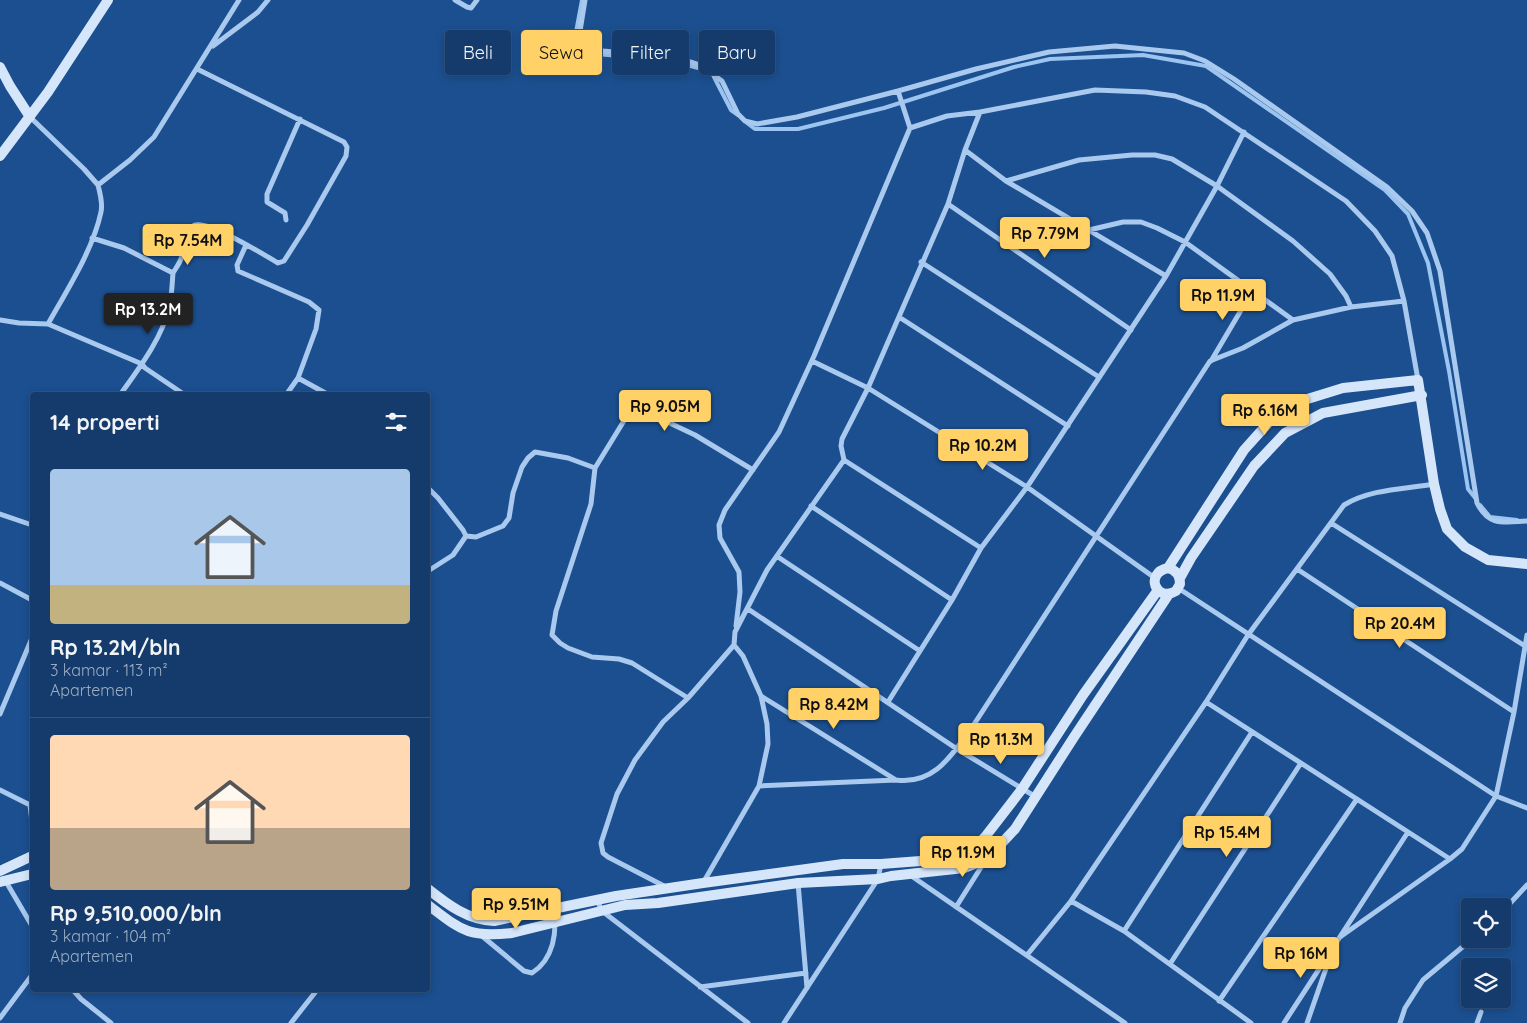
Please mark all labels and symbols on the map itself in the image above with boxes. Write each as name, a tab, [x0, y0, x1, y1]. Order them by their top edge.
pin: Rp 7.79M	[993, 216, 1097, 259]
pin: Rp 7.54M	[136, 224, 240, 266]
pin: Rp 11.9M	[1171, 278, 1275, 321]
pin: Rp 13.2M	[96, 292, 200, 335]
pin: Rp 9.05M	[613, 390, 717, 432]
pin: Rp 6.16M	[1213, 394, 1317, 436]
pin: Rp 10.2M	[931, 428, 1035, 471]
pin: Rp 20.4M	[1348, 606, 1452, 649]
pin: Rp 8.42M	[782, 688, 886, 730]
pin: Rp 11.3M	[949, 722, 1053, 765]
pin: Rp 15.4M	[1175, 816, 1279, 858]
pin: Rp 11.9M	[911, 836, 1015, 878]
pin: Rp 9.51M	[464, 888, 568, 930]
pin: Rp 16M	[1260, 936, 1342, 979]

